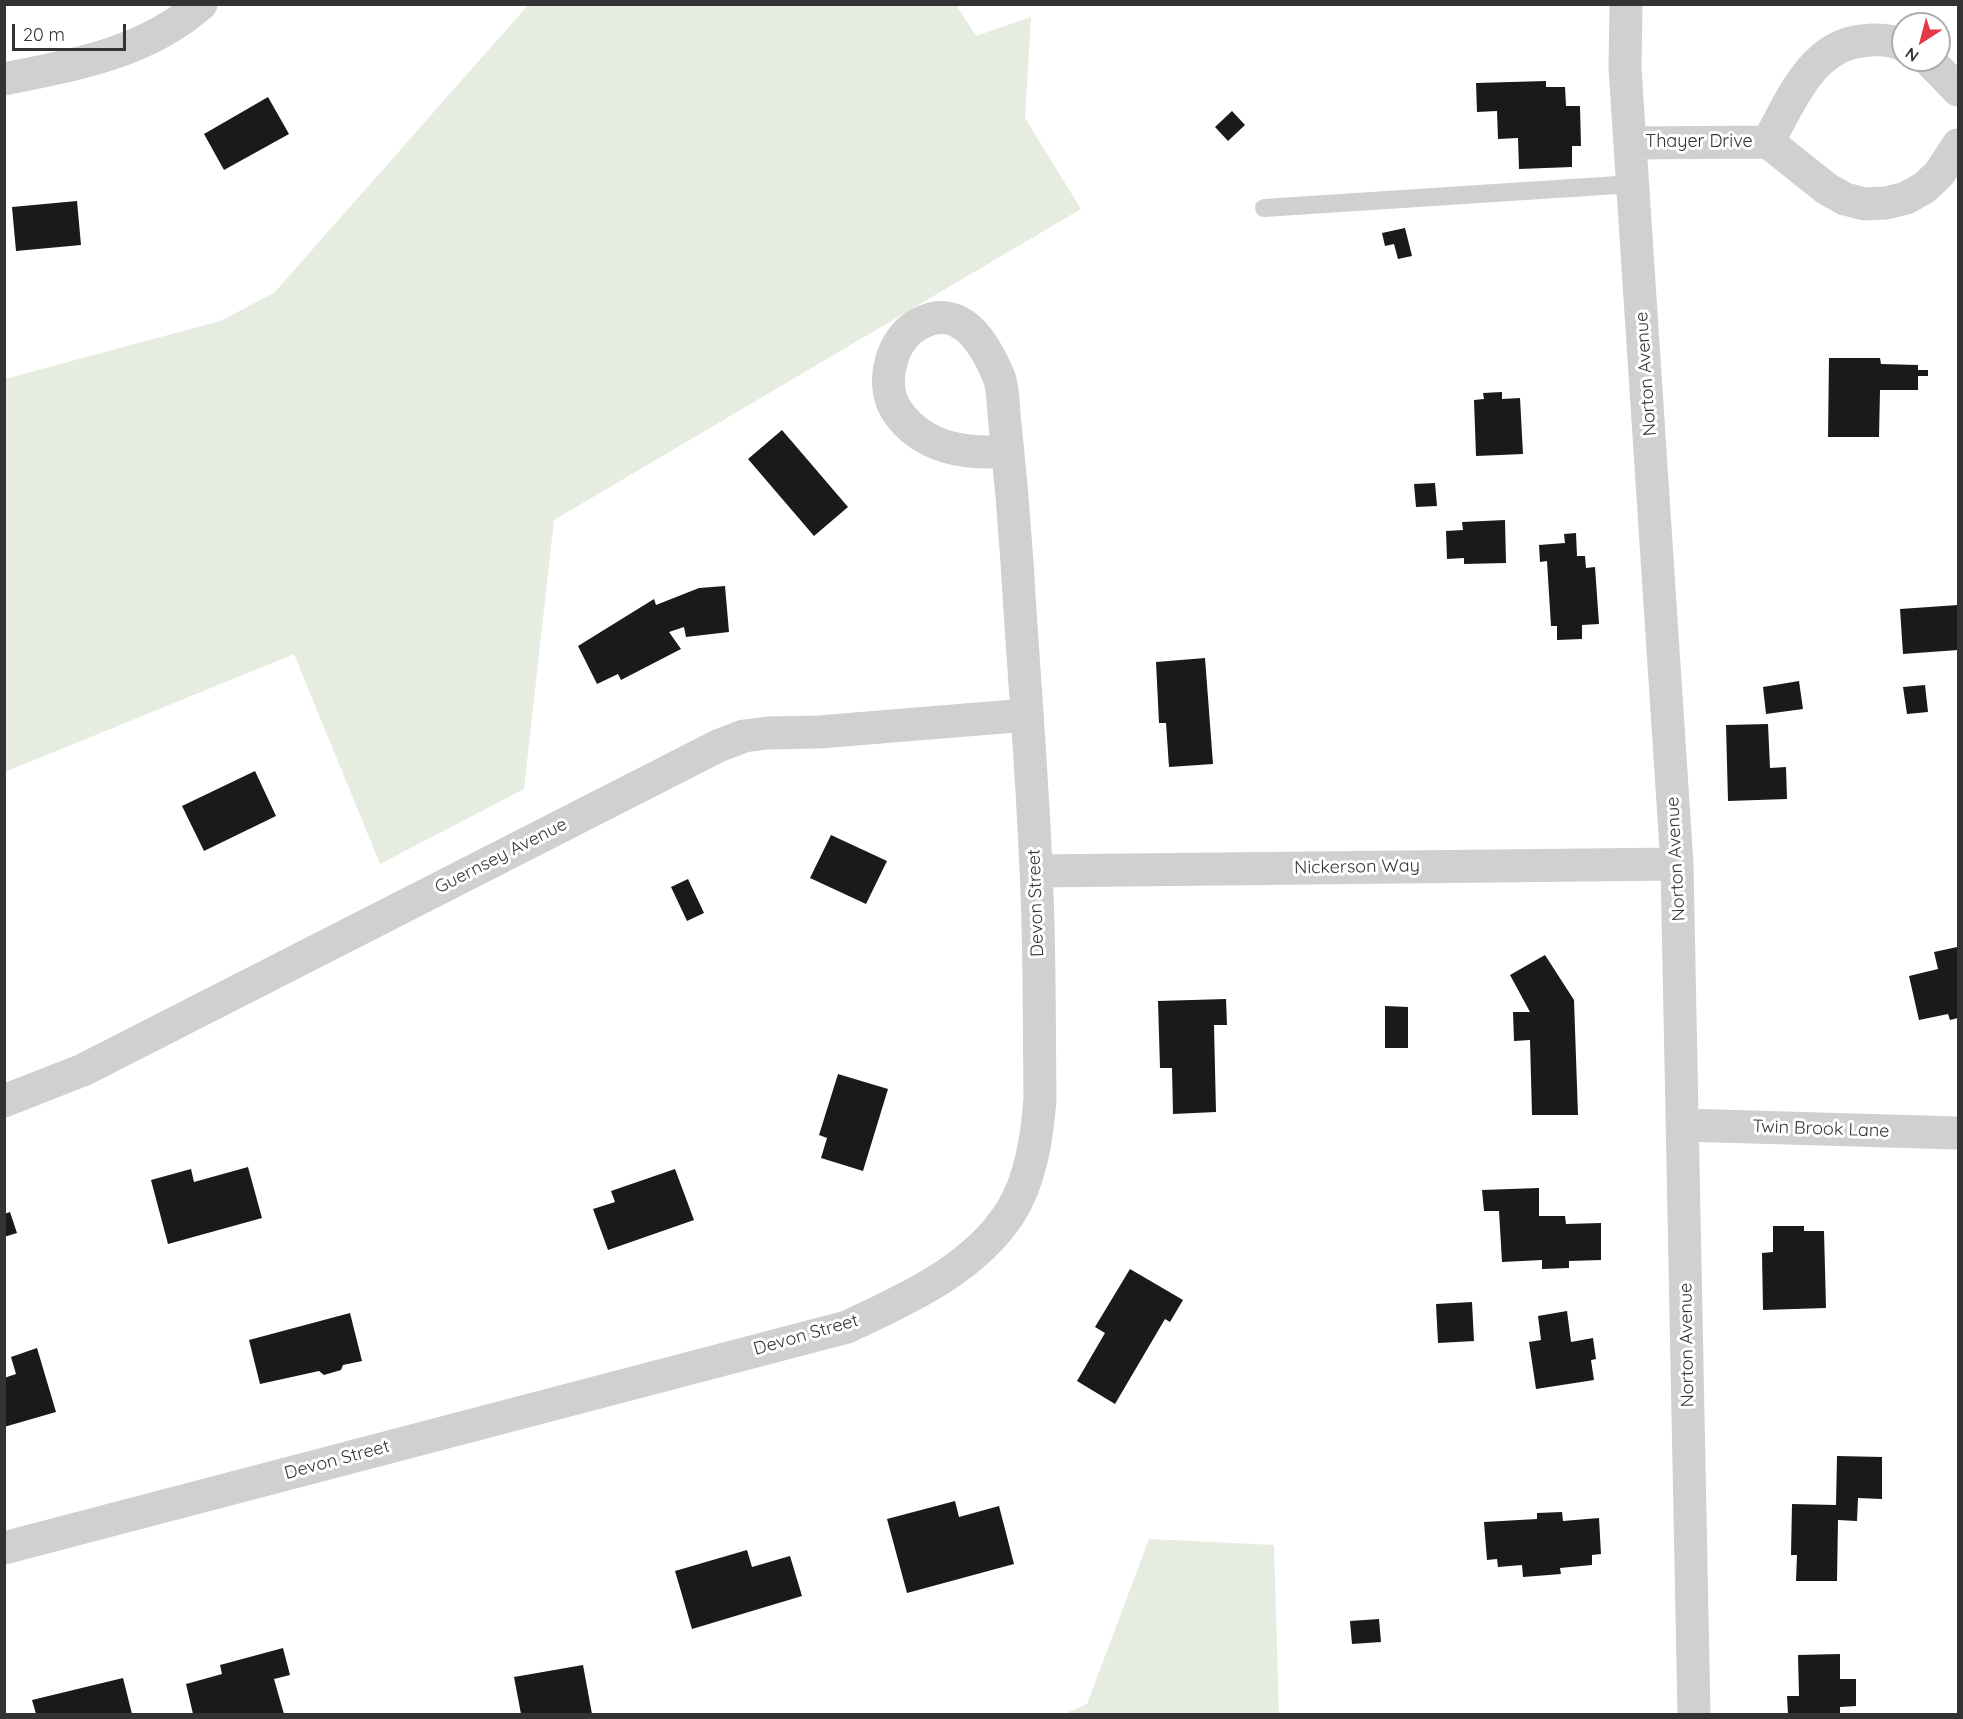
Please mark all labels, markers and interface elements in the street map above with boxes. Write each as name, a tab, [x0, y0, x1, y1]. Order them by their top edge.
scale bar	[15, 12, 129, 50]
north arrow	[1891, 12, 1951, 72]
text: 20 m	[23, 23, 65, 46]
text: N	[1901, 43, 1922, 66]
street label: Thayer Drive	[1645, 131, 1753, 153]
street label: Norton Avenue	[1631, 311, 1661, 437]
street label: Norton Avenue	[1662, 796, 1690, 922]
street label: Guernsey Avenue	[431, 813, 571, 899]
street label: Devon Street	[1023, 849, 1049, 957]
street label: Nickerson Way	[1294, 855, 1420, 879]
street label: Twin Brook Lane	[1752, 1116, 1890, 1142]
street label: Norton Avenue	[1675, 1282, 1699, 1408]
street label: Devon Street	[751, 1310, 861, 1360]
street label: Devon Street	[282, 1436, 392, 1484]

